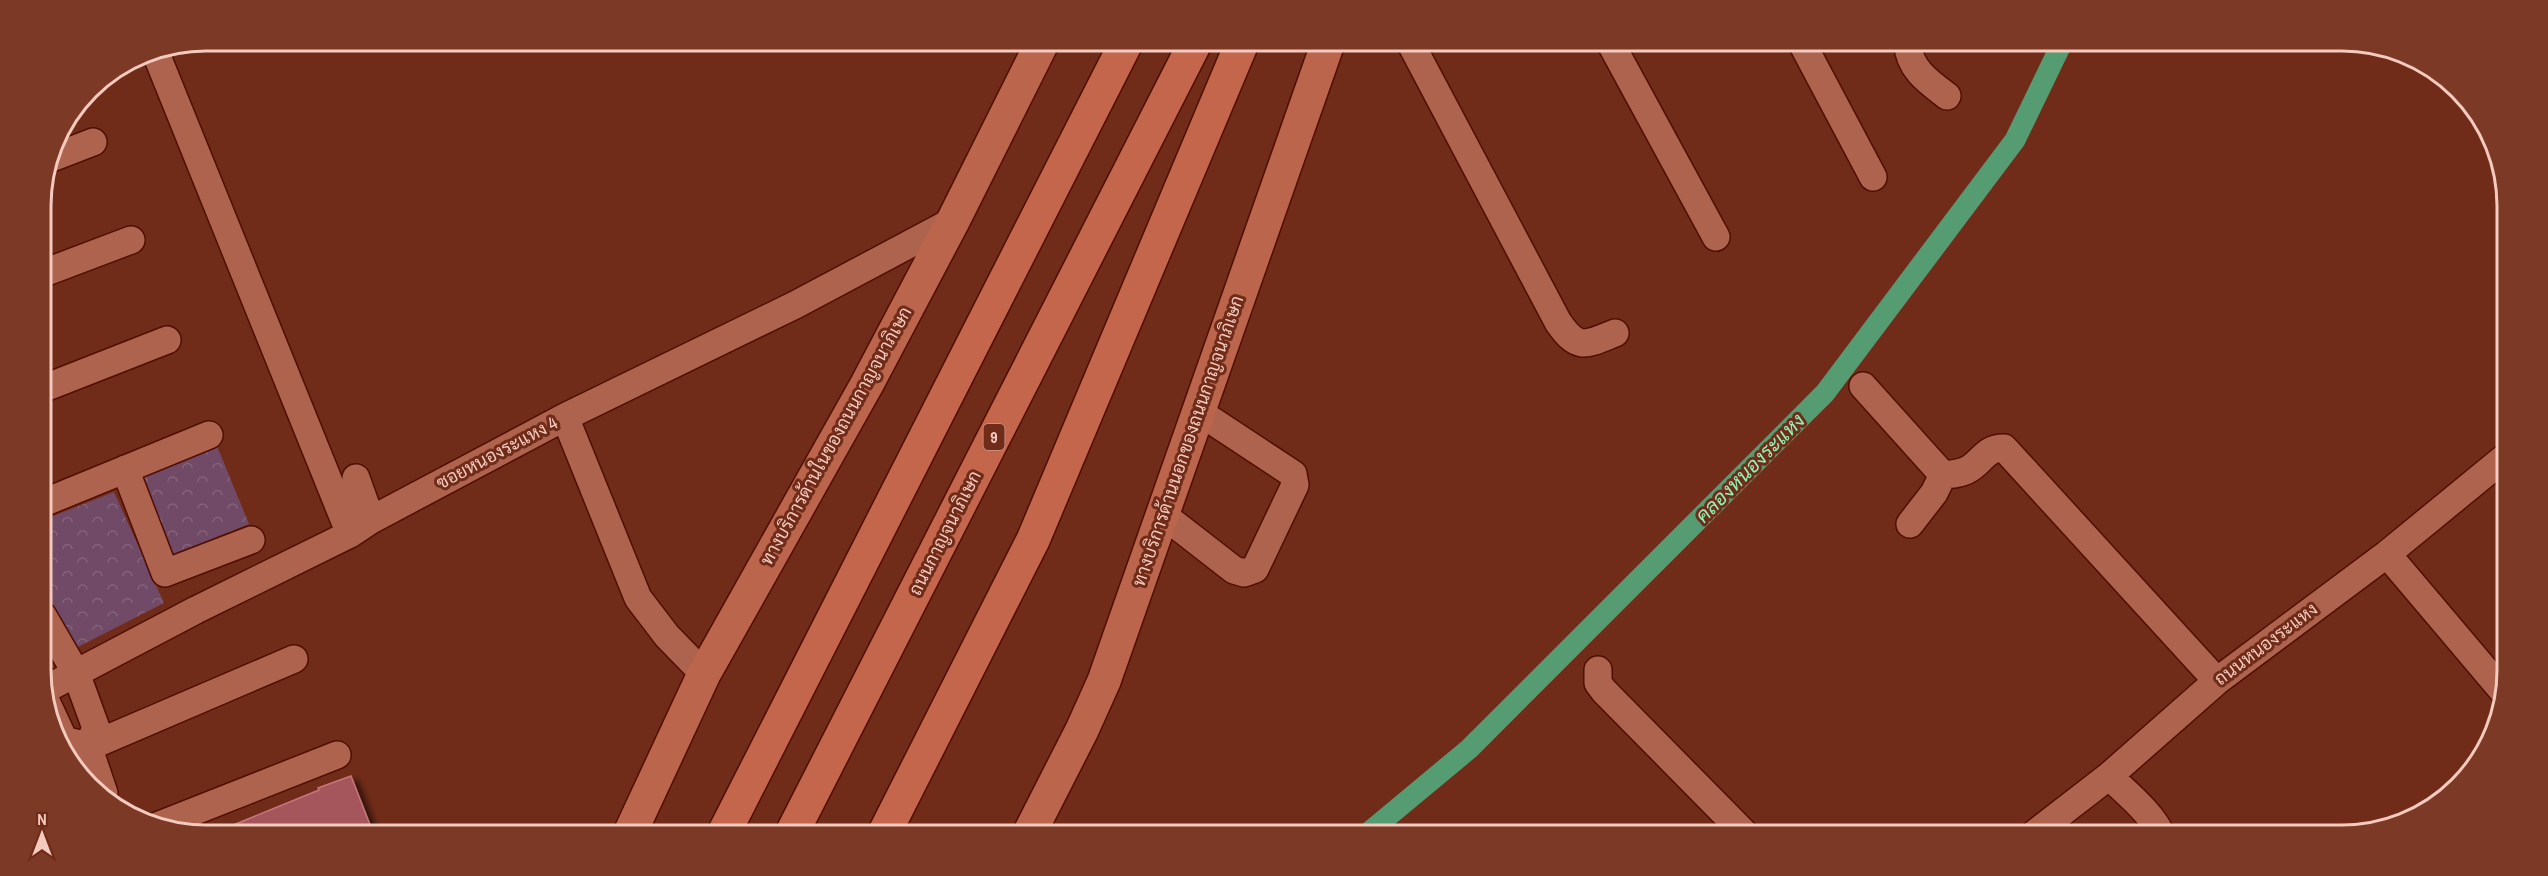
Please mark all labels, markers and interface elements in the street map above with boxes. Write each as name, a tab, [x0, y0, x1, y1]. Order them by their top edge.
street label: ทางบริการด้านนอกของถนนกาญจนาภิเษก	[1126, 292, 1249, 590]
street label: ทางบริการด้านในของถนนกาญจนาภิเษก	[754, 302, 917, 570]
water label: คลองหนองระแหง	[1689, 407, 1810, 528]
street label: ซอยหนองระแหง 4	[432, 410, 562, 495]
road number: 9	[984, 424, 1004, 450]
street label: ถนนกาญจนาภิเษก	[902, 466, 987, 599]
street label: ถนนหนองระแหง	[2209, 596, 2323, 691]
north arrow	[12, 804, 72, 864]
text: N	[37, 808, 47, 830]

